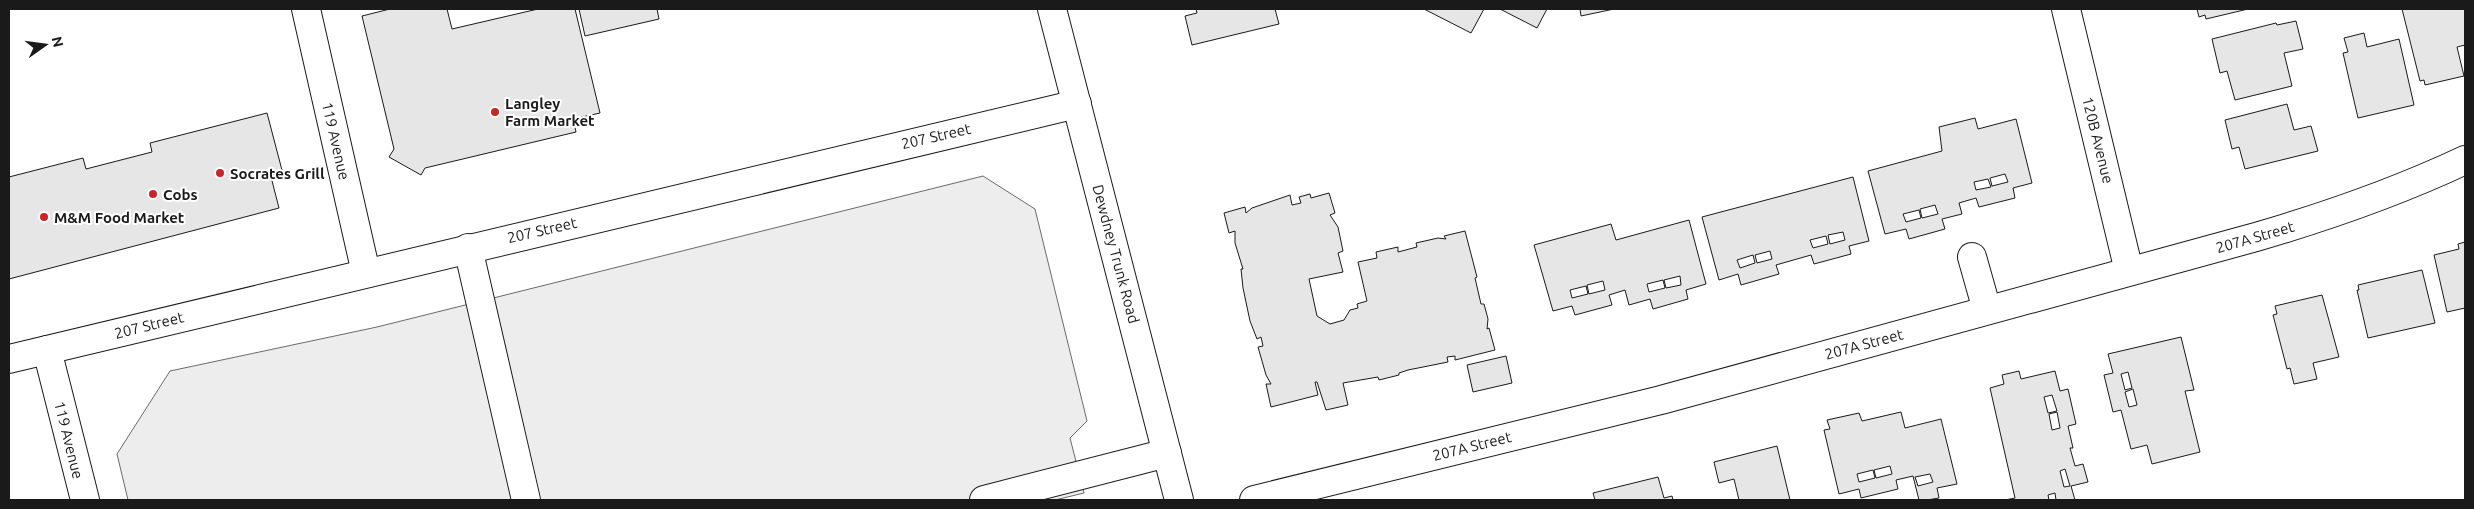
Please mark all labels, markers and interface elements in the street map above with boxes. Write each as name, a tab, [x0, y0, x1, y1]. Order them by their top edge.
north arrow	[20, 20, 70, 70]
text: N	[49, 35, 67, 49]
place label: Langley Farm Market	[505, 95, 595, 129]
street label: 120B Avenue	[2079, 95, 2117, 185]
street label: 119 Avenue	[319, 100, 353, 182]
marker: Langley Farm Market	[489, 106, 501, 118]
street label: 207 Street	[900, 120, 972, 152]
place label: Socrates Grill	[230, 165, 325, 182]
marker: Socrates Grill	[214, 167, 226, 179]
street label: Dewdney Trunk Road	[1089, 183, 1143, 325]
place label: Cobs	[163, 186, 198, 203]
marker: Cobs	[147, 188, 159, 200]
place label: M&M Food Market	[54, 209, 185, 226]
marker: M&M Food Market	[38, 211, 50, 223]
street label: 207 Street	[506, 214, 578, 246]
street label: 207A Street	[2214, 218, 2296, 256]
street label: 207 Street	[113, 308, 185, 342]
street label: 207A Street	[1823, 325, 1905, 363]
street label: 119 Avenue	[51, 399, 87, 481]
street label: 207A Street	[1431, 428, 1513, 464]

